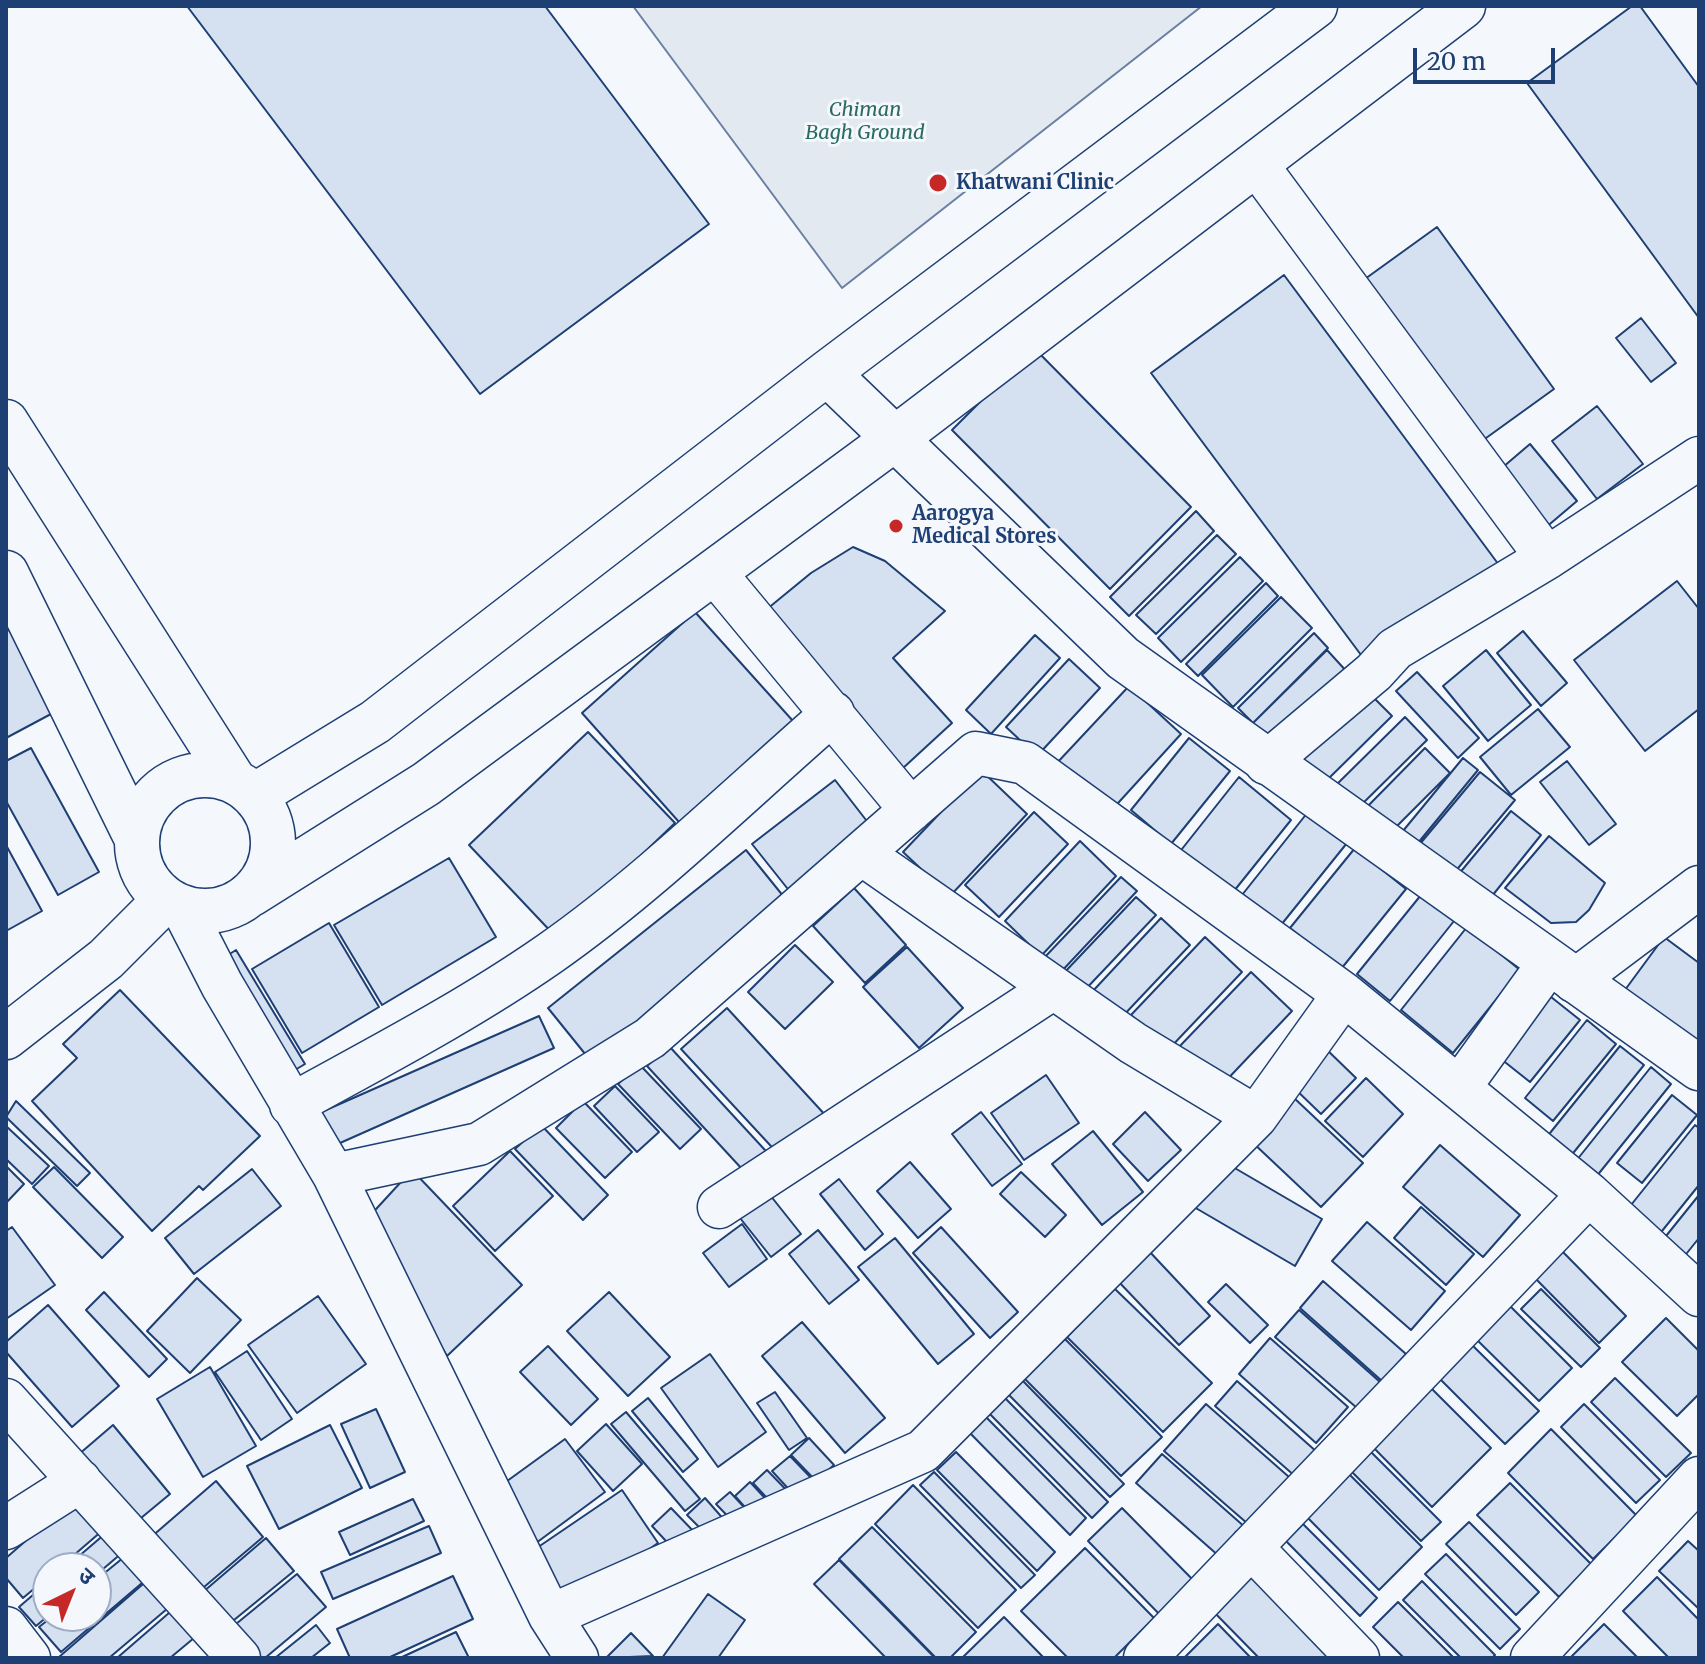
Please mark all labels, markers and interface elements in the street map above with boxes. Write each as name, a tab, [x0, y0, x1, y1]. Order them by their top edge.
scale bar	[1417, 32, 1559, 82]
text: 20 m	[1427, 46, 1486, 77]
park label: Chiman Bagh Ground	[805, 98, 925, 145]
place label: Khatwani Clinic	[956, 171, 1114, 195]
marker: Khatwani Clinic	[927, 172, 949, 194]
place label: Aarogya Medical Stores	[912, 502, 1057, 549]
marker: Aarogya Medical Stores	[887, 517, 905, 535]
north arrow	[32, 1552, 112, 1632]
text: उ	[73, 1561, 101, 1591]

